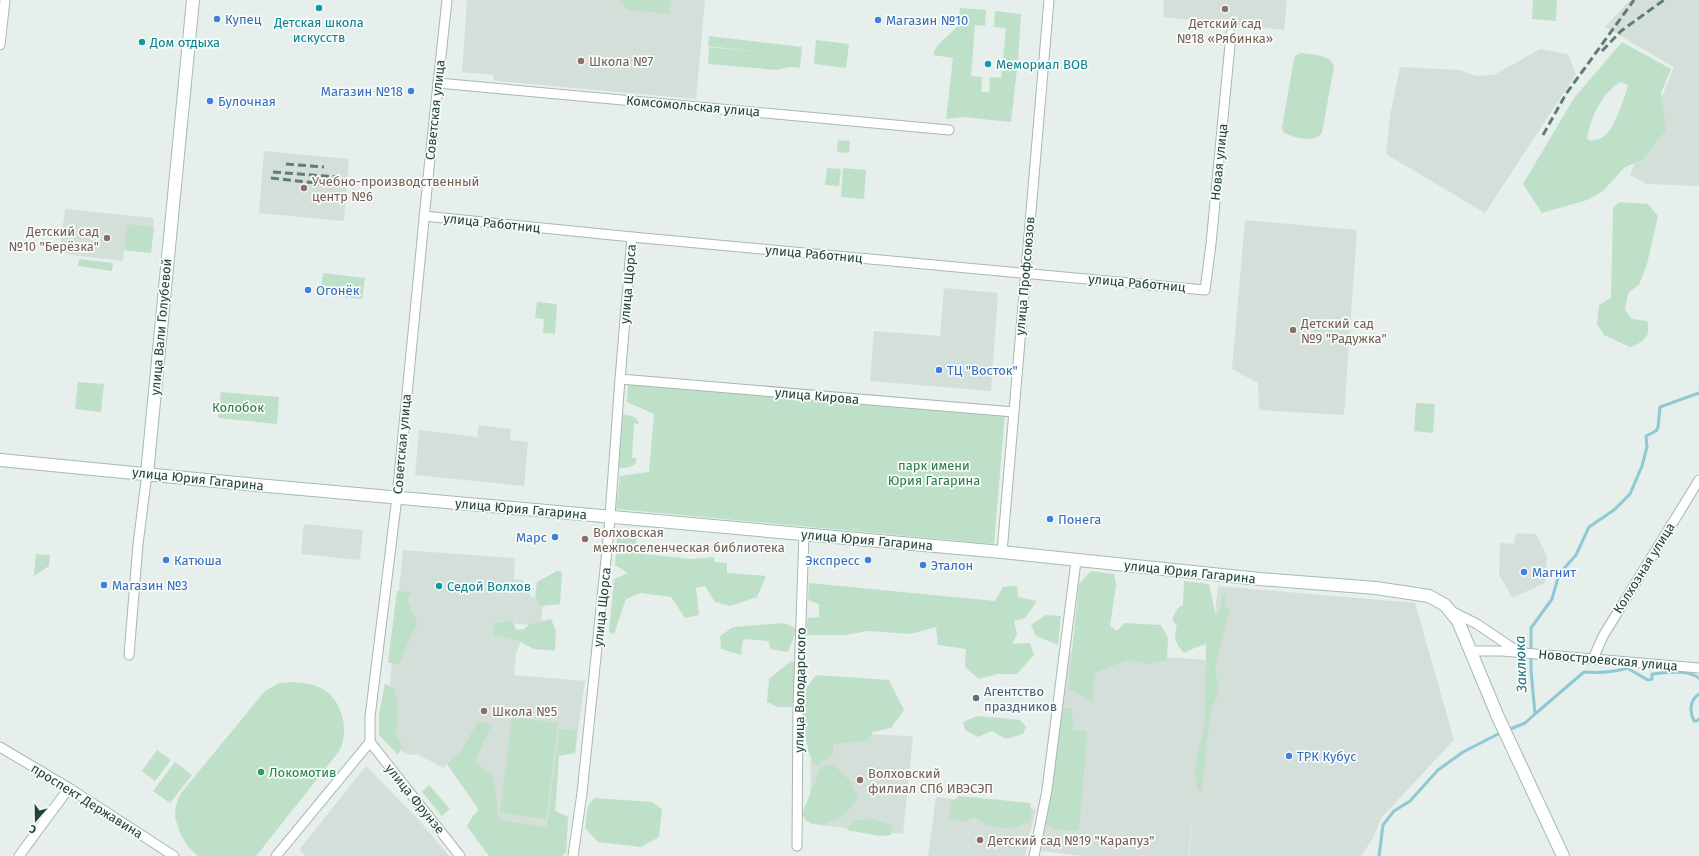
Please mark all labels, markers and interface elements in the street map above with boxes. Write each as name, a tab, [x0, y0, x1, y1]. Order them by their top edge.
marker: Детская школа искусств	[314, 3, 324, 13]
marker: Детский сад №18 «Рябинка»	[1220, 4, 1230, 14]
place label: Купец	[225, 12, 262, 27]
place label: Магазин №10	[886, 13, 968, 28]
marker: Купец	[212, 14, 222, 24]
place label: Детская школа искусств	[273, 15, 364, 45]
marker: Магазин №10	[873, 15, 883, 25]
place label: Детский сад №18 «Рябинка»	[1177, 16, 1273, 46]
place label: Дом отдыха	[149, 35, 220, 50]
marker: Дом отдыха	[137, 37, 147, 47]
place label: Школа №7	[589, 54, 654, 69]
marker: Школа №7	[576, 56, 586, 66]
place label: Мемориал ВОВ	[996, 57, 1088, 72]
street label: Советская улица	[422, 59, 448, 161]
marker: Мемориал ВОВ	[983, 59, 993, 69]
place label: Магазин №18	[321, 84, 403, 99]
marker: Магазин №18	[406, 86, 416, 96]
street label: Комсомольская улица	[625, 93, 761, 119]
place label: Булочная	[218, 94, 276, 109]
marker: Булочная	[205, 96, 215, 106]
street label: Новая улица	[1207, 123, 1231, 201]
place label: Учебно-производственный центр №6	[312, 174, 479, 204]
marker: Учебно-производственный центр №6	[299, 183, 309, 193]
street label: улица Работниц	[443, 210, 542, 236]
street label: улица Профсоюзов	[1012, 216, 1038, 336]
place label: Детский cад №10 "Берёзка"	[9, 224, 99, 254]
marker: Детский cад №10 "Берёзка"	[102, 233, 112, 243]
street label: улица Работниц	[765, 242, 864, 266]
street label: улица Щорса	[617, 243, 639, 325]
street label: улица Вали Голубевой	[148, 258, 174, 396]
street label: улица Работниц	[1088, 271, 1187, 295]
place label: Огонёк	[316, 283, 360, 298]
marker: Огонёк	[303, 285, 313, 295]
place label: Детский cад №9 "Радужка"	[1300, 316, 1387, 346]
marker: Детский cад №9 "Радужка"	[1288, 325, 1298, 335]
place label: ТЦ "Восток"	[947, 363, 1018, 378]
marker: ТЦ "Восток"	[934, 365, 944, 375]
street label: улица Кирова	[774, 385, 860, 407]
street label: Советская улица	[390, 393, 414, 495]
park label: Колобок	[212, 400, 264, 415]
park label: парк имени Юрия Гагарина	[888, 458, 980, 488]
street label: улица Юрия Гагарина	[131, 465, 265, 493]
street label: улица Юрия Гагарина	[454, 496, 588, 522]
place label: Понега	[1058, 512, 1101, 527]
marker: Понега	[1045, 514, 1055, 524]
street label: Колхозная улица	[1610, 520, 1678, 616]
place label: Волховская межпоселенческая библиотека	[593, 525, 785, 555]
street label: улица Юрия Гагарина	[800, 527, 934, 553]
place label: Марс	[516, 530, 547, 545]
marker: Марс	[550, 532, 560, 542]
marker: Волховская межпоселенческая библиотека	[580, 534, 590, 544]
place label: Катюша	[174, 553, 222, 568]
place label: Экспресс	[806, 553, 860, 568]
marker: Катюша	[161, 555, 171, 565]
marker: Экспресс	[863, 555, 873, 565]
place label: Эталон	[931, 558, 973, 573]
street label: улица Юрия Гагарина	[1123, 558, 1257, 586]
marker: Эталон	[918, 560, 928, 570]
place label: Магнит	[1532, 565, 1576, 580]
street label: улица Щорса	[590, 566, 614, 648]
marker: Магнит	[1519, 567, 1529, 577]
place label: Магазин №3	[112, 578, 188, 593]
place label: Седой Волхов	[447, 579, 531, 594]
marker: Магазин №3	[99, 580, 109, 590]
marker: Седой Волхов	[434, 581, 444, 591]
street label: улица Володарского	[791, 627, 809, 753]
water label: Заклюка	[1512, 635, 1531, 694]
street label: Новостроевская улица	[1538, 646, 1678, 674]
place label: Агентство праздников	[984, 684, 1057, 714]
marker: Агентство праздников	[971, 693, 981, 703]
place label: Школа №5	[492, 704, 557, 719]
marker: Школа №5	[479, 706, 489, 716]
place label: ТРК Кубус	[1297, 749, 1356, 764]
marker: ТРК Кубус	[1284, 751, 1294, 761]
street label: проспект Державина	[28, 761, 146, 841]
street label: улица Фрунзе	[382, 761, 448, 837]
place label: Локомотив	[269, 765, 336, 780]
place label: Волховский филиал СПб ИВЭСЭП	[868, 766, 993, 796]
marker: Локомотив	[256, 767, 266, 777]
marker: Волховский филиал СПб ИВЭСЭП	[855, 775, 865, 785]
north arrow	[16, 800, 56, 840]
text: С	[27, 822, 38, 836]
place label: Детский сад №19 "Карапуз"	[987, 833, 1155, 848]
marker: Детский сад №19 "Карапуз"	[975, 835, 985, 845]

